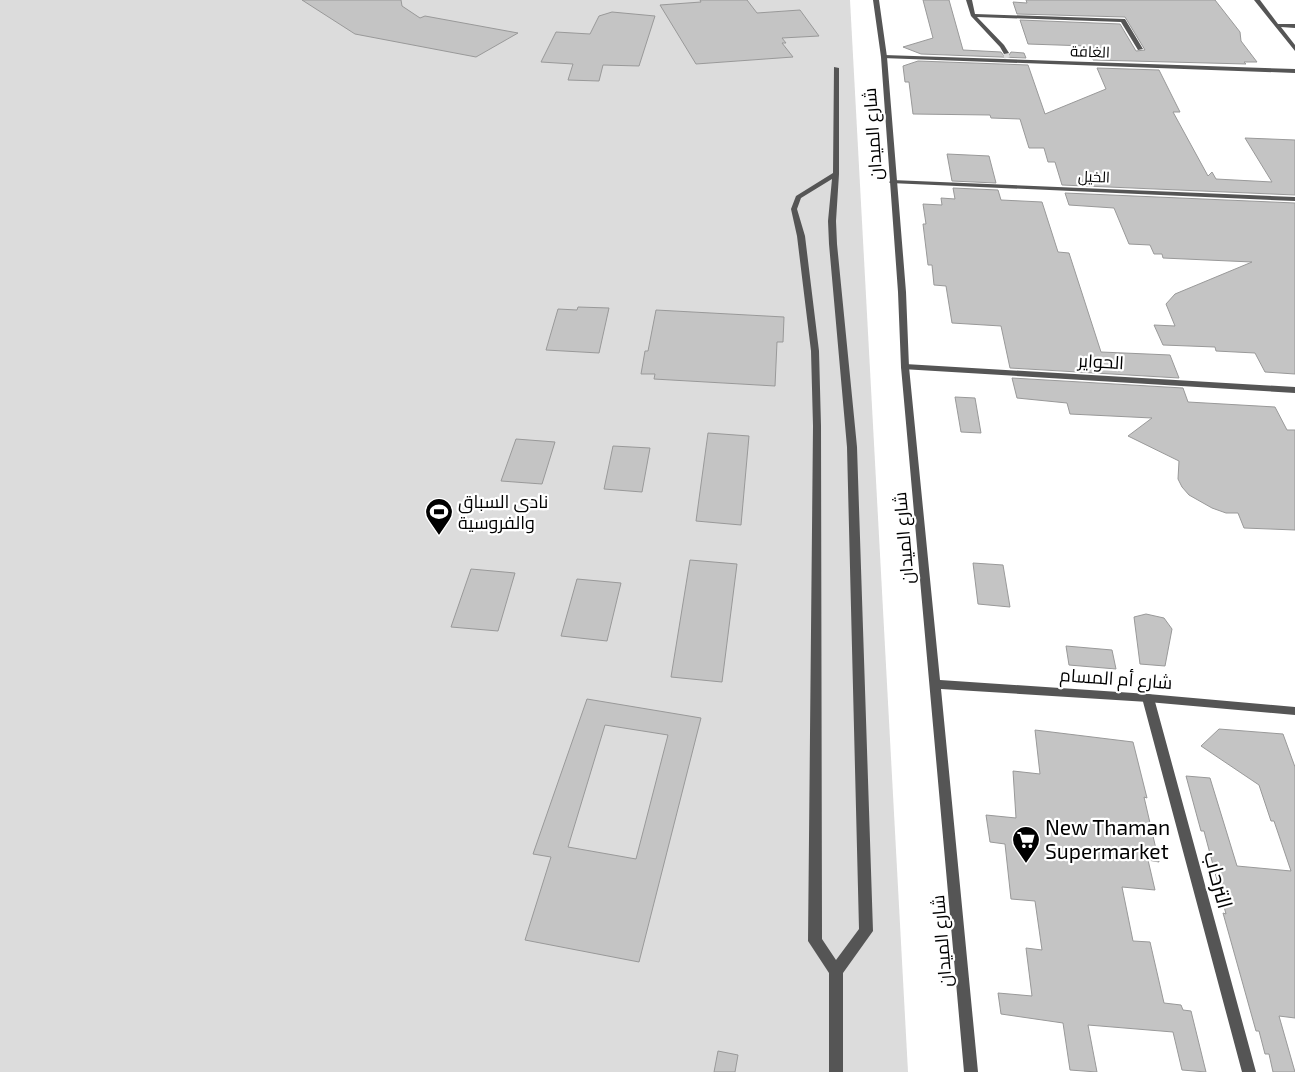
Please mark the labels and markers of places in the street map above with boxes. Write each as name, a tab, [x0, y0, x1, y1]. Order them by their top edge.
place label: نادي السباق والفروسية	[458, 490, 548, 534]
sports icon: نادي السباق والفروسية	[424, 497, 454, 536]
place label: New Thaman Supermarket	[1045, 814, 1170, 863]
supermarket icon: New Thaman Supermarket	[1011, 825, 1041, 864]

